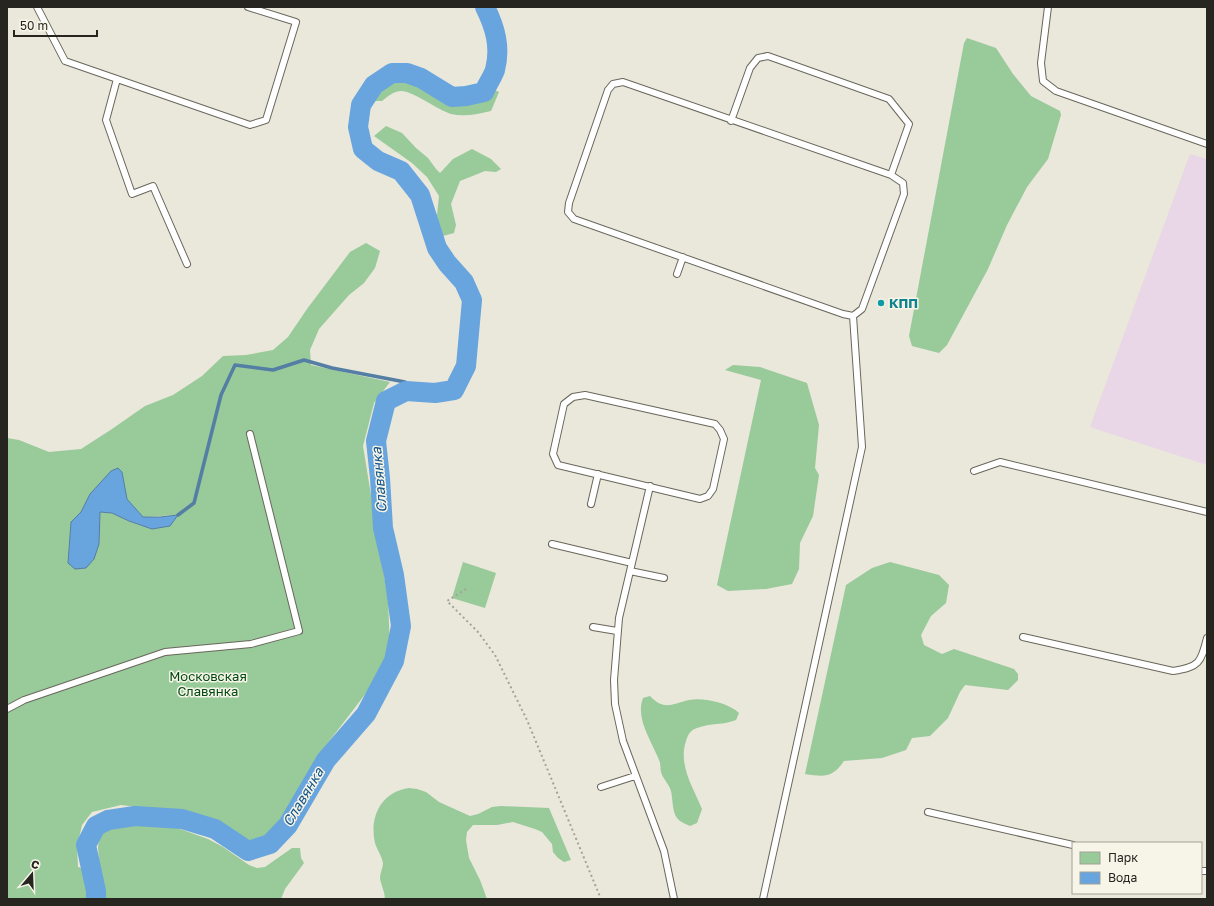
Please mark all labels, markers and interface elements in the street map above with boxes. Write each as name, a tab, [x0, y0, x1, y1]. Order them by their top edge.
scale bar	[14, 12, 97, 38]
text: 50 m	[20, 18, 48, 33]
place label: КПП	[889, 295, 918, 311]
marker: КПП	[876, 298, 886, 308]
water label: Славянка	[367, 446, 390, 513]
park label: Московская Славянка	[169, 668, 247, 699]
water label: Славянка	[278, 763, 327, 829]
legend	[1072, 842, 1202, 894]
text: Парк	[1108, 850, 1138, 865]
north arrow	[12, 854, 52, 894]
text: С	[30, 857, 41, 872]
text: Вода	[1108, 870, 1137, 885]

